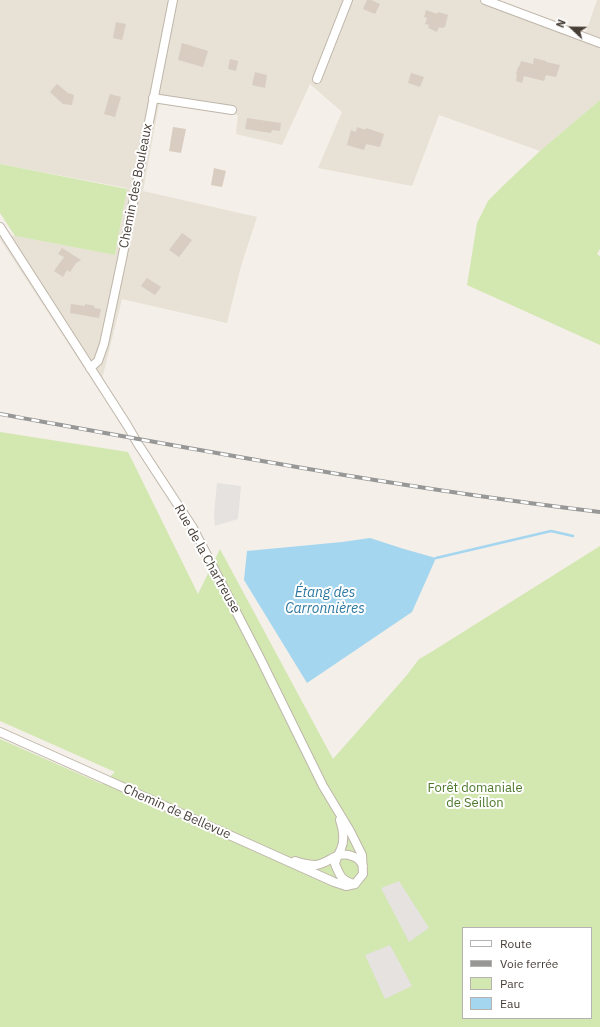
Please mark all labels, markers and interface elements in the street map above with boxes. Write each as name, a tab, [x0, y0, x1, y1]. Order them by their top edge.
north arrow	[552, 8, 592, 48]
text: N	[553, 17, 569, 30]
street label: Chemin des Bouleaux	[116, 122, 156, 250]
street label: Rue de la Chartreuse	[171, 502, 243, 616]
water label: Étang des Carronnières	[285, 585, 365, 618]
park label: Forêt domaniale de Seillon	[427, 780, 523, 811]
street label: Chemin de Bellevue	[121, 781, 233, 843]
legend	[462, 927, 592, 1019]
text: Route	[500, 936, 532, 951]
text: Voie ferrée	[500, 956, 558, 971]
text: Parc	[500, 976, 524, 991]
text: Eau	[500, 996, 520, 1011]

